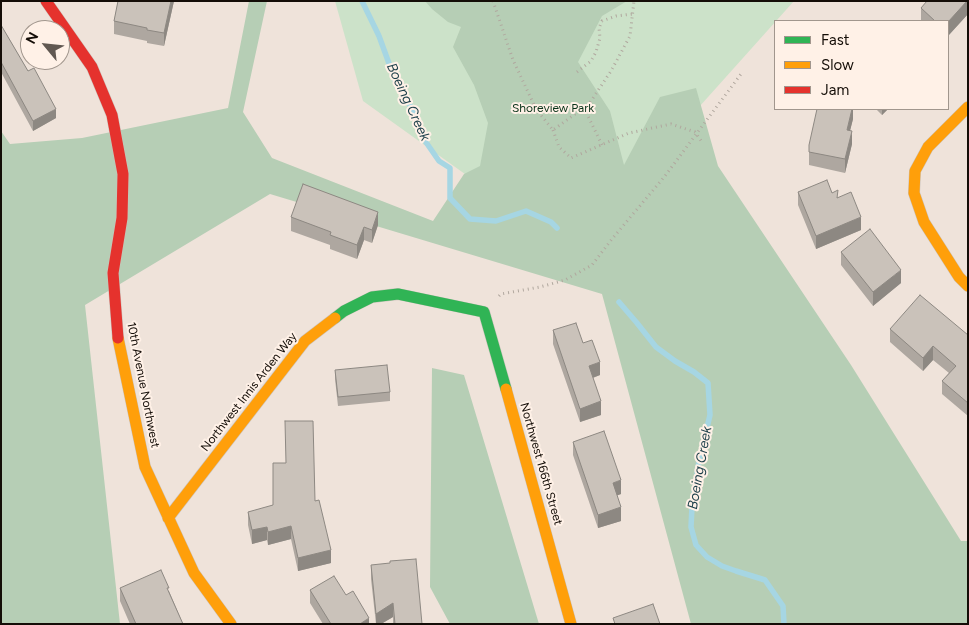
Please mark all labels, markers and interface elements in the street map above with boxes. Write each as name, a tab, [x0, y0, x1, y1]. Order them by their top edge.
north arrow	[20, 20, 70, 70]
legend	[774, 20, 949, 110]
text: N	[22, 29, 42, 47]
text: Fast	[821, 31, 849, 49]
text: Slow	[821, 56, 854, 74]
water label: Boeing Creek	[383, 60, 433, 144]
text: Jam	[821, 81, 849, 99]
park label: Shoreview Park	[512, 101, 594, 115]
street label: 10th Avenue Northwest	[124, 321, 162, 449]
street label: Northwest Innis Arden Way	[198, 330, 300, 454]
street label: Northwest 166th Street	[517, 401, 565, 527]
water label: Boeing Creek	[684, 425, 716, 511]

